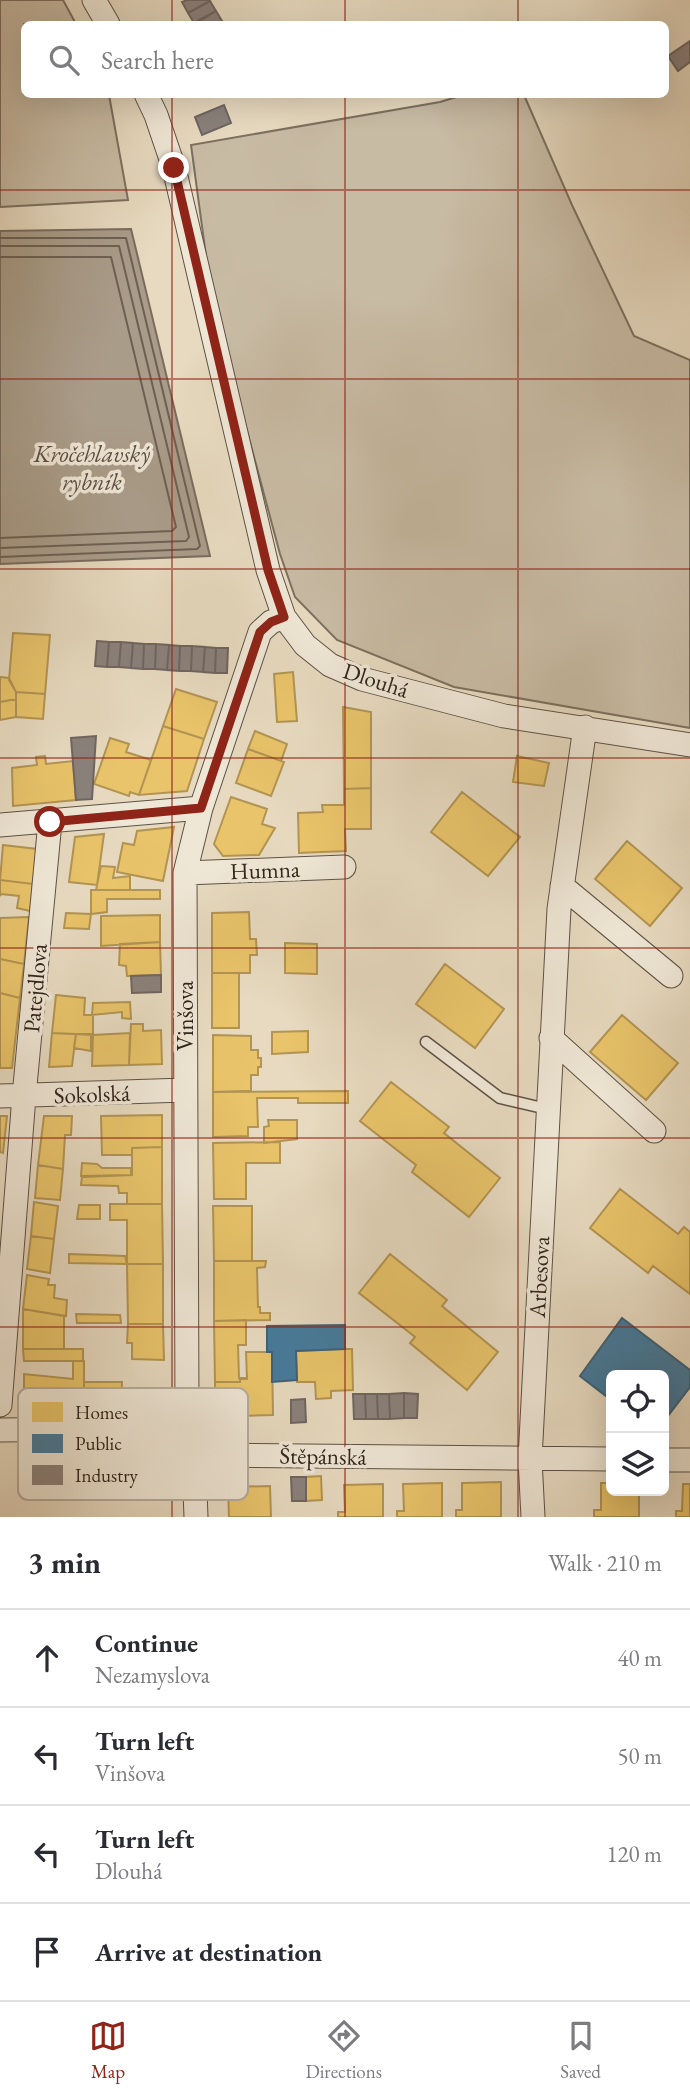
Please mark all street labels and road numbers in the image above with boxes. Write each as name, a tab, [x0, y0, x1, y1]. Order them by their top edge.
street label: Dlouhá	[339, 655, 413, 705]
street label: Humna	[230, 854, 301, 886]
street label: Patejdlova	[16, 941, 54, 1034]
street label: Vinšova	[170, 980, 200, 1051]
street label: Sokolská	[53, 1078, 132, 1110]
street label: Arbesova	[522, 1235, 556, 1320]
street label: Štěpánská	[279, 1440, 368, 1472]

